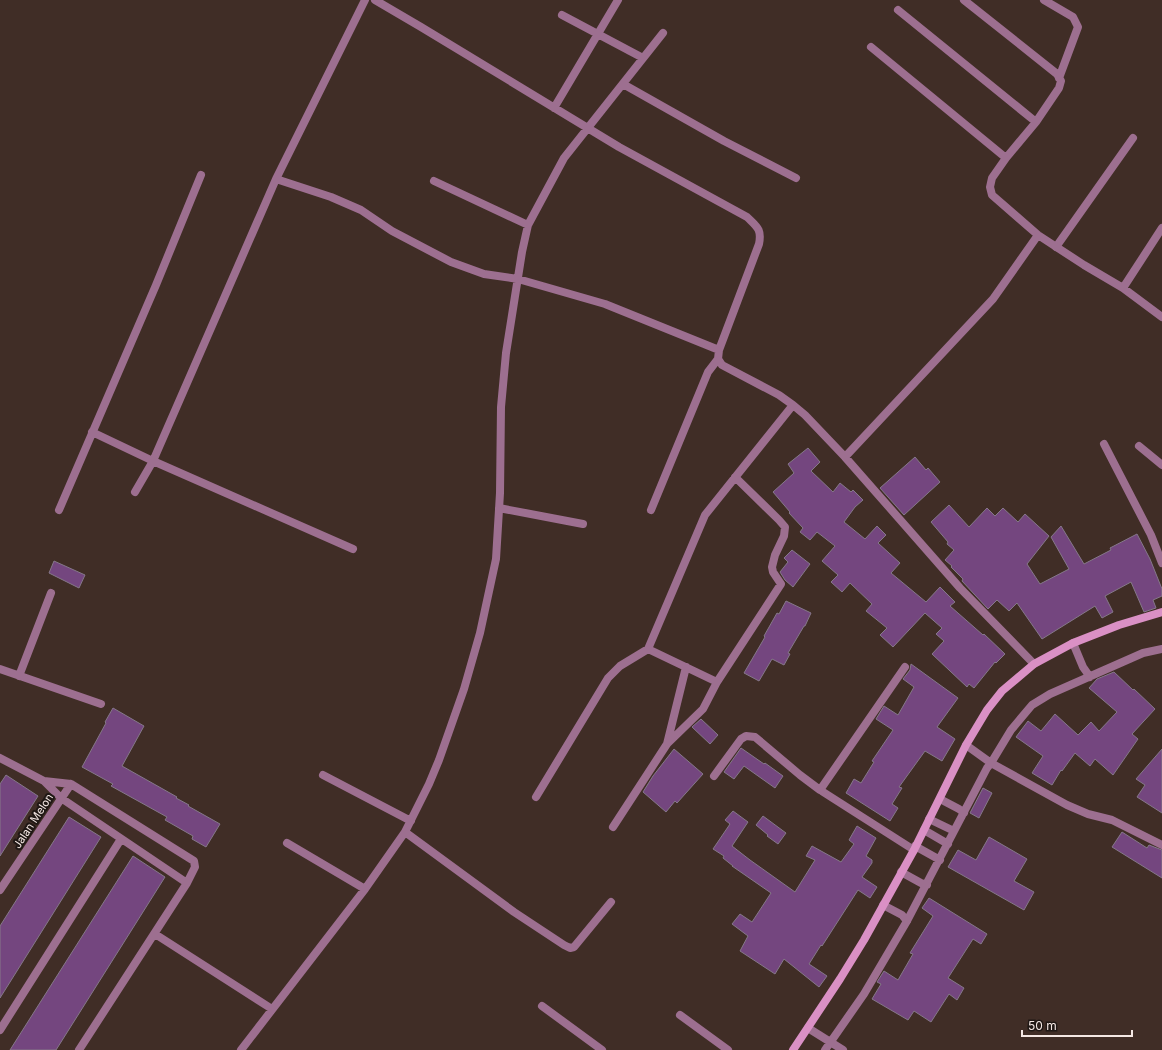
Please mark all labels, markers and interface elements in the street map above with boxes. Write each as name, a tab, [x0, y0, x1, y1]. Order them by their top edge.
street label: Jalan Melon	[10, 791, 56, 851]
scale bar	[1022, 1012, 1132, 1038]
text: 50 m	[1028, 1018, 1057, 1033]

